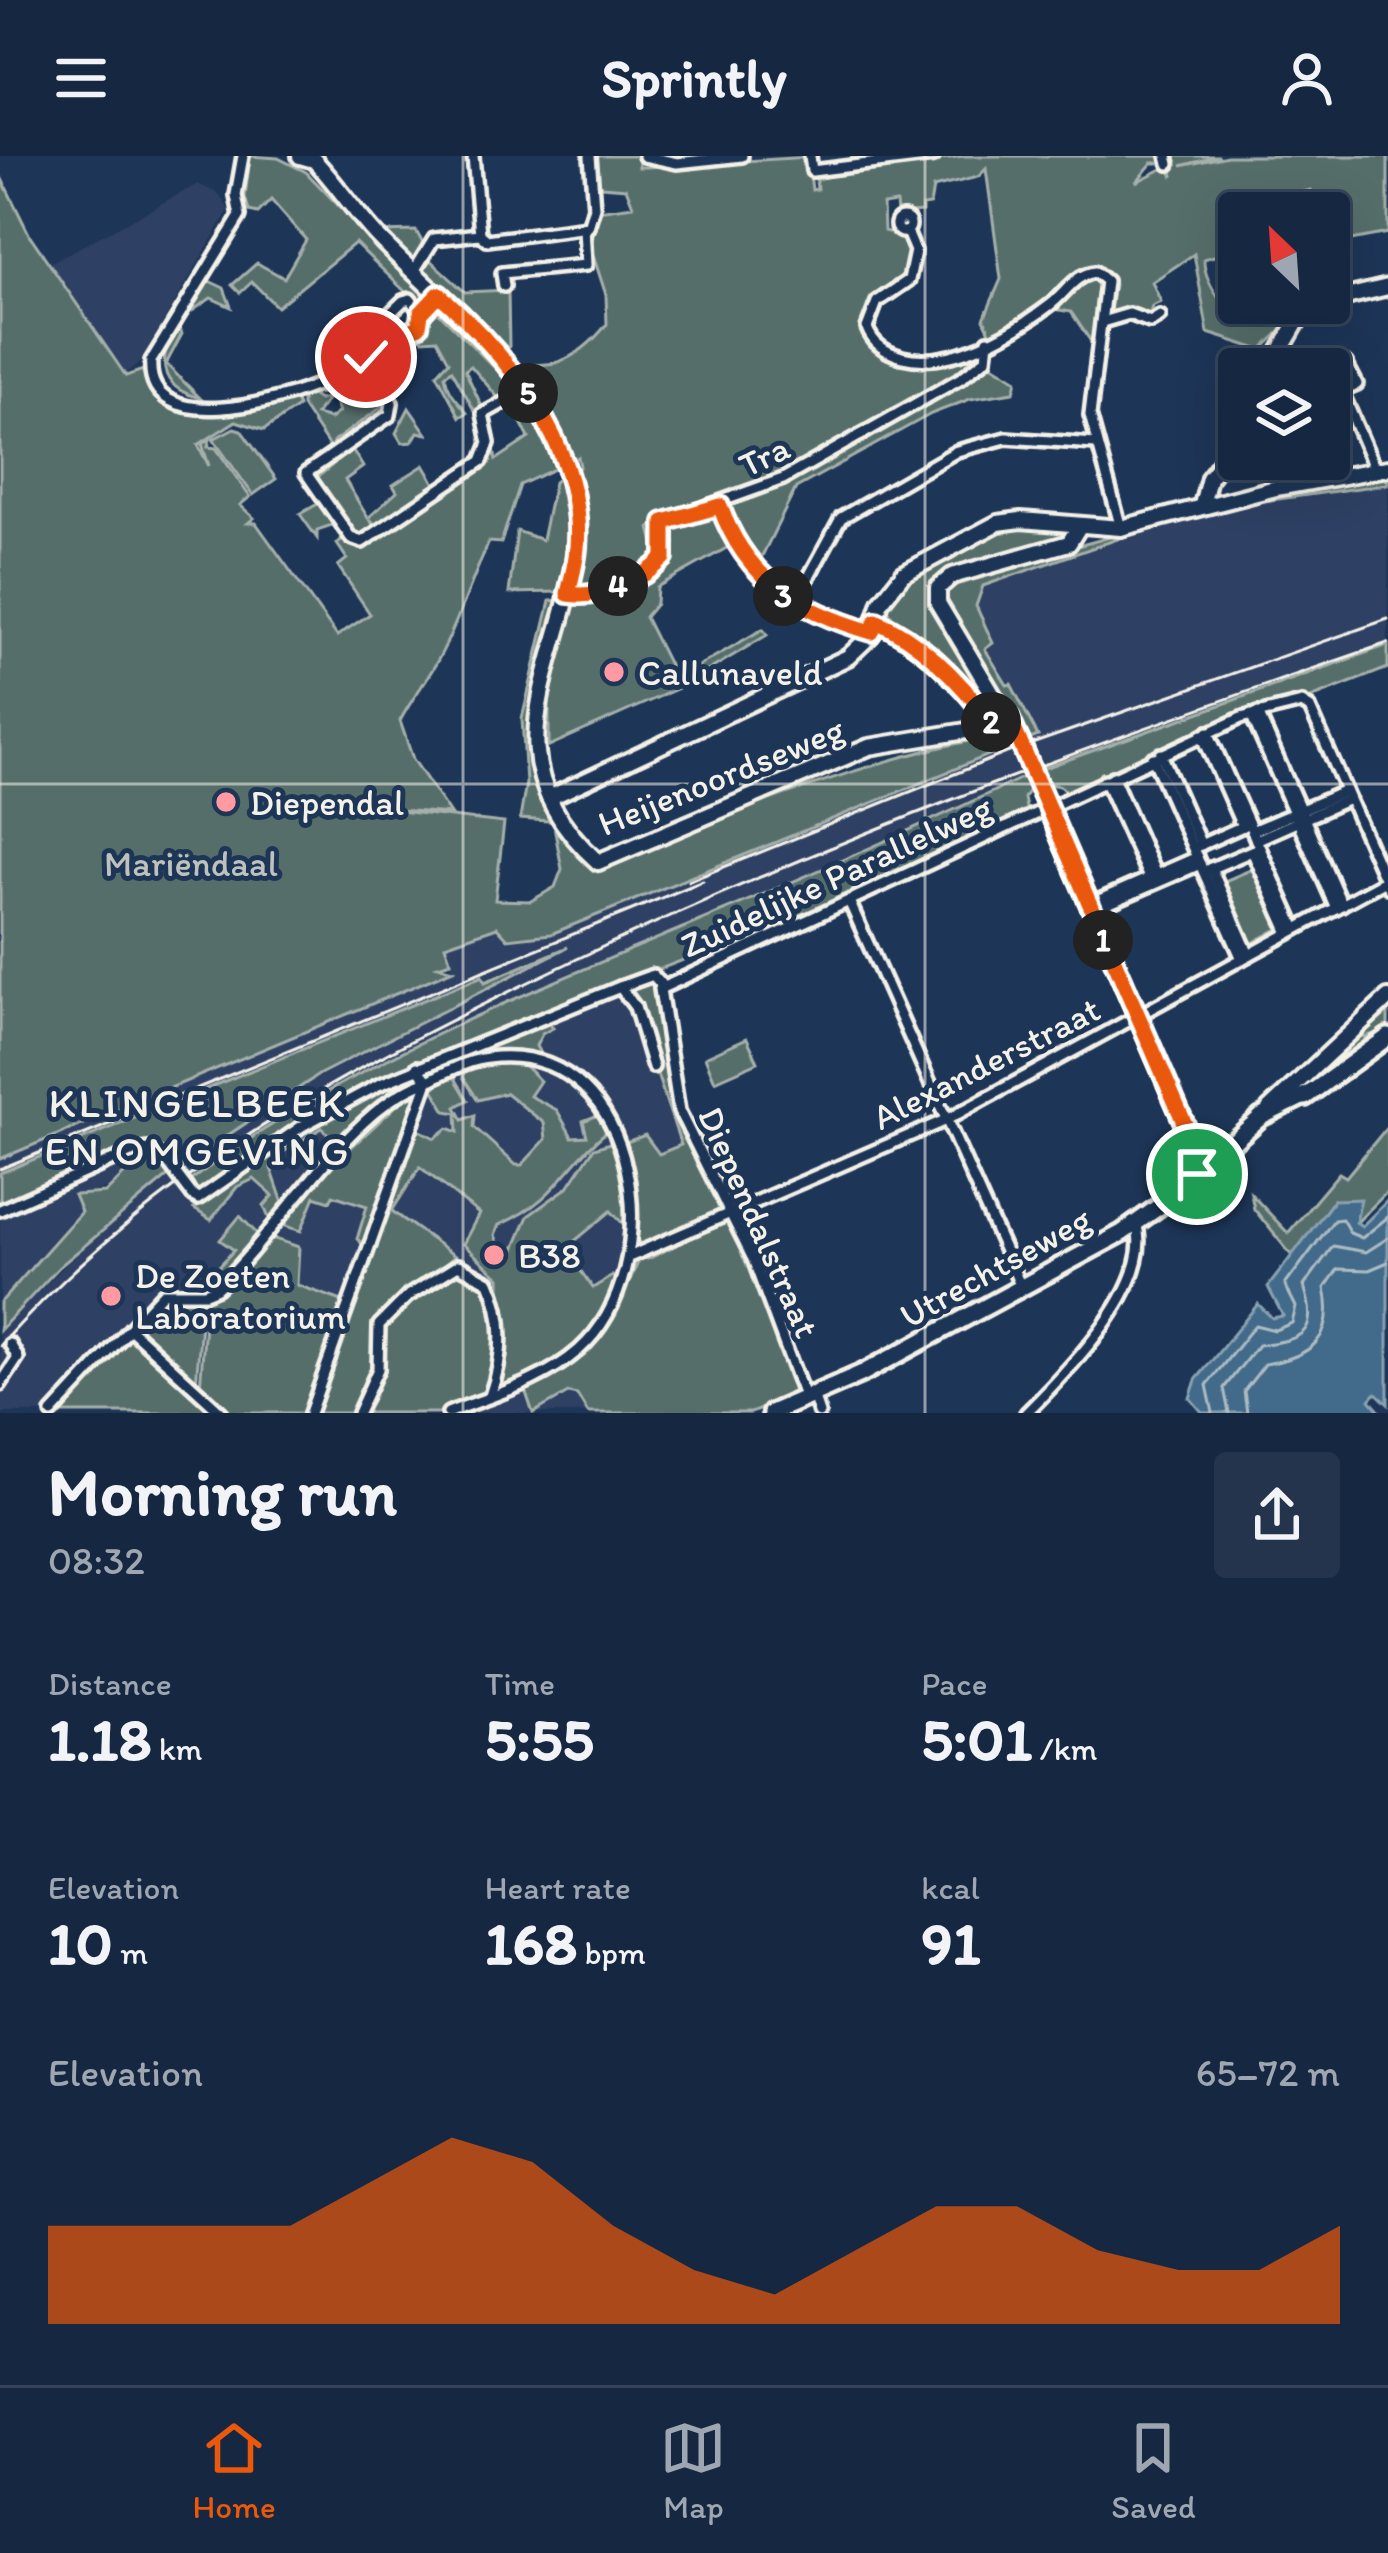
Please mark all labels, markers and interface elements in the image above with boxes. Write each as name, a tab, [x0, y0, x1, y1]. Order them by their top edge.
icon: menu	[48, 45, 114, 111]
icon: person	[1274, 45, 1340, 111]
text: Sprintly	[602, 46, 786, 111]
north arrow	[1218, 192, 1350, 324]
map controls	[1218, 192, 1350, 480]
pin	[315, 306, 417, 408]
icon: check	[333, 324, 399, 390]
button: layers	[1218, 348, 1350, 480]
pin: 5	[498, 363, 558, 423]
text: 5	[519, 373, 537, 412]
street label: Tra	[732, 425, 796, 486]
pin: 4	[588, 556, 648, 616]
text: 4	[608, 566, 628, 605]
pin: 3	[753, 566, 813, 626]
text: 3	[774, 576, 792, 615]
place label: Callunaveld	[638, 651, 823, 694]
marker: Callunaveld	[601, 659, 627, 685]
pin: 2	[961, 692, 1021, 752]
text: 2	[982, 702, 1000, 741]
street label: Heijenoordseweg	[592, 707, 851, 845]
place label: Diependal	[250, 781, 404, 824]
street label: Zuidelijke Parallelweg	[674, 785, 999, 967]
marker: Diependal	[213, 789, 239, 815]
park label: Mariëndaal	[104, 842, 278, 885]
pin: 1	[1073, 910, 1133, 970]
text: 1	[1095, 920, 1111, 959]
street label: Alexanderstraat	[865, 987, 1107, 1139]
district label: KLINGELBEEK EN OMGEVING	[44, 1077, 352, 1176]
street label: Diependalstraat	[689, 1100, 829, 1344]
pin	[1146, 1123, 1248, 1225]
icon: arrive	[1164, 1141, 1230, 1207]
street label: Utrechtseweg	[892, 1197, 1098, 1337]
place label: B38	[518, 1234, 581, 1277]
marker: B38	[481, 1242, 507, 1268]
place label: De Zoeten Laboratorium	[135, 1254, 346, 1338]
marker: De Zoeten Laboratorium	[98, 1283, 124, 1309]
text: Morning run	[48, 1452, 397, 1532]
button: share	[1214, 1452, 1340, 1578]
text: 08:32	[48, 1537, 145, 1584]
text: Distance	[48, 1664, 172, 1703]
text: Time	[485, 1664, 555, 1703]
text: Pace	[921, 1664, 987, 1703]
text: 1.18	[48, 1703, 151, 1775]
text: 5:55	[485, 1703, 594, 1775]
text: 5:01	[921, 1703, 1032, 1775]
text: km	[151, 1729, 202, 1768]
text: /km	[1032, 1729, 1097, 1768]
text: Elevation	[48, 1868, 179, 1907]
text: Heart rate	[485, 1868, 631, 1907]
text: kcal	[921, 1868, 980, 1907]
text: 10	[48, 1907, 113, 1979]
text: 168	[485, 1907, 577, 1979]
text: 91	[921, 1907, 981, 1979]
text: m	[113, 1933, 148, 1972]
text: bpm	[577, 1933, 646, 1972]
text: Elevation	[48, 2049, 203, 2096]
text: 65–72 m	[1196, 2049, 1340, 2096]
tab: Home	[192, 2415, 276, 2526]
tab: Map	[660, 2415, 726, 2526]
tab: Saved	[1111, 2415, 1196, 2526]

